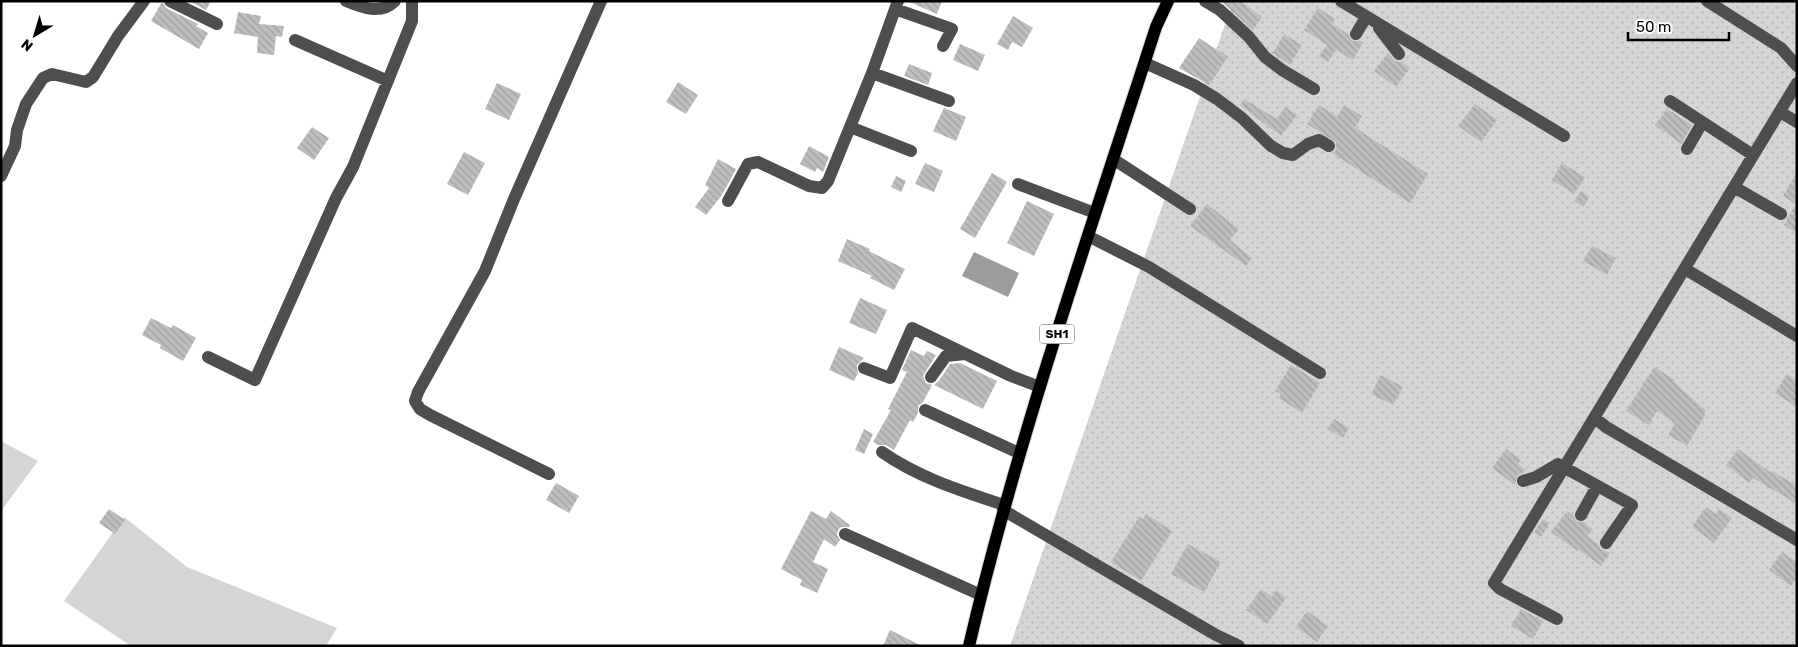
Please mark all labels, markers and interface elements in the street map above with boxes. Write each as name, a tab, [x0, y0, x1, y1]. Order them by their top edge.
north arrow	[10, 10, 60, 60]
scale bar	[1628, 10, 1729, 42]
text: 50 m	[1636, 18, 1671, 36]
text: N	[18, 35, 37, 55]
road number: SH1	[1040, 324, 1074, 344]

